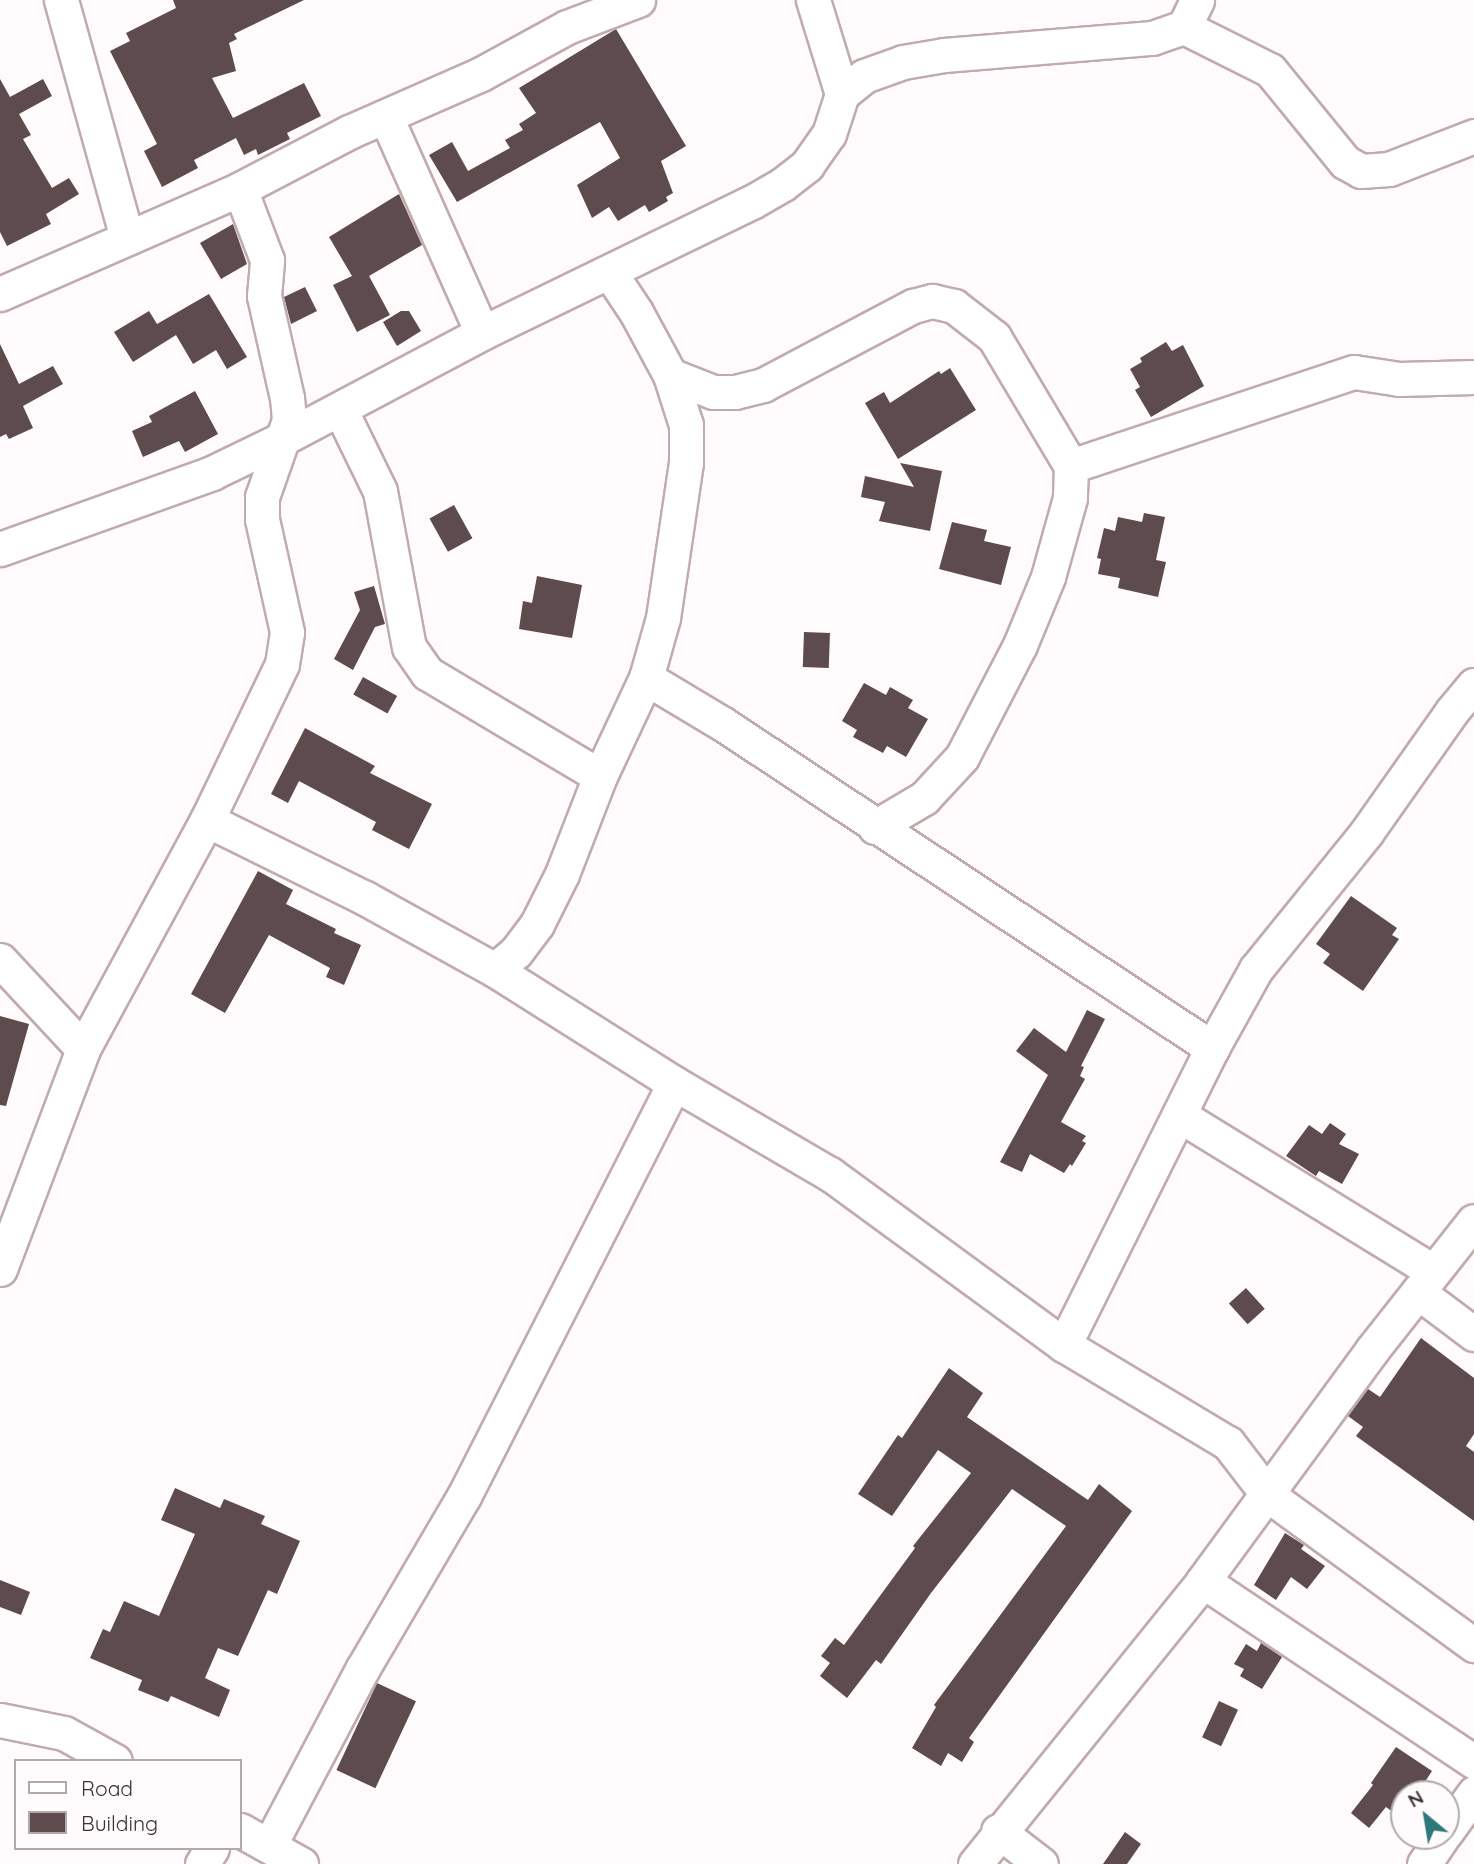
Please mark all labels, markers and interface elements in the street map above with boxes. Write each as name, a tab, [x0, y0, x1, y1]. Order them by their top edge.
legend	[14, 1759, 242, 1850]
text: Road	[81, 1775, 133, 1801]
north arrow	[1390, 1780, 1460, 1850]
text: N	[1403, 1785, 1428, 1812]
text: Building	[81, 1810, 158, 1836]

